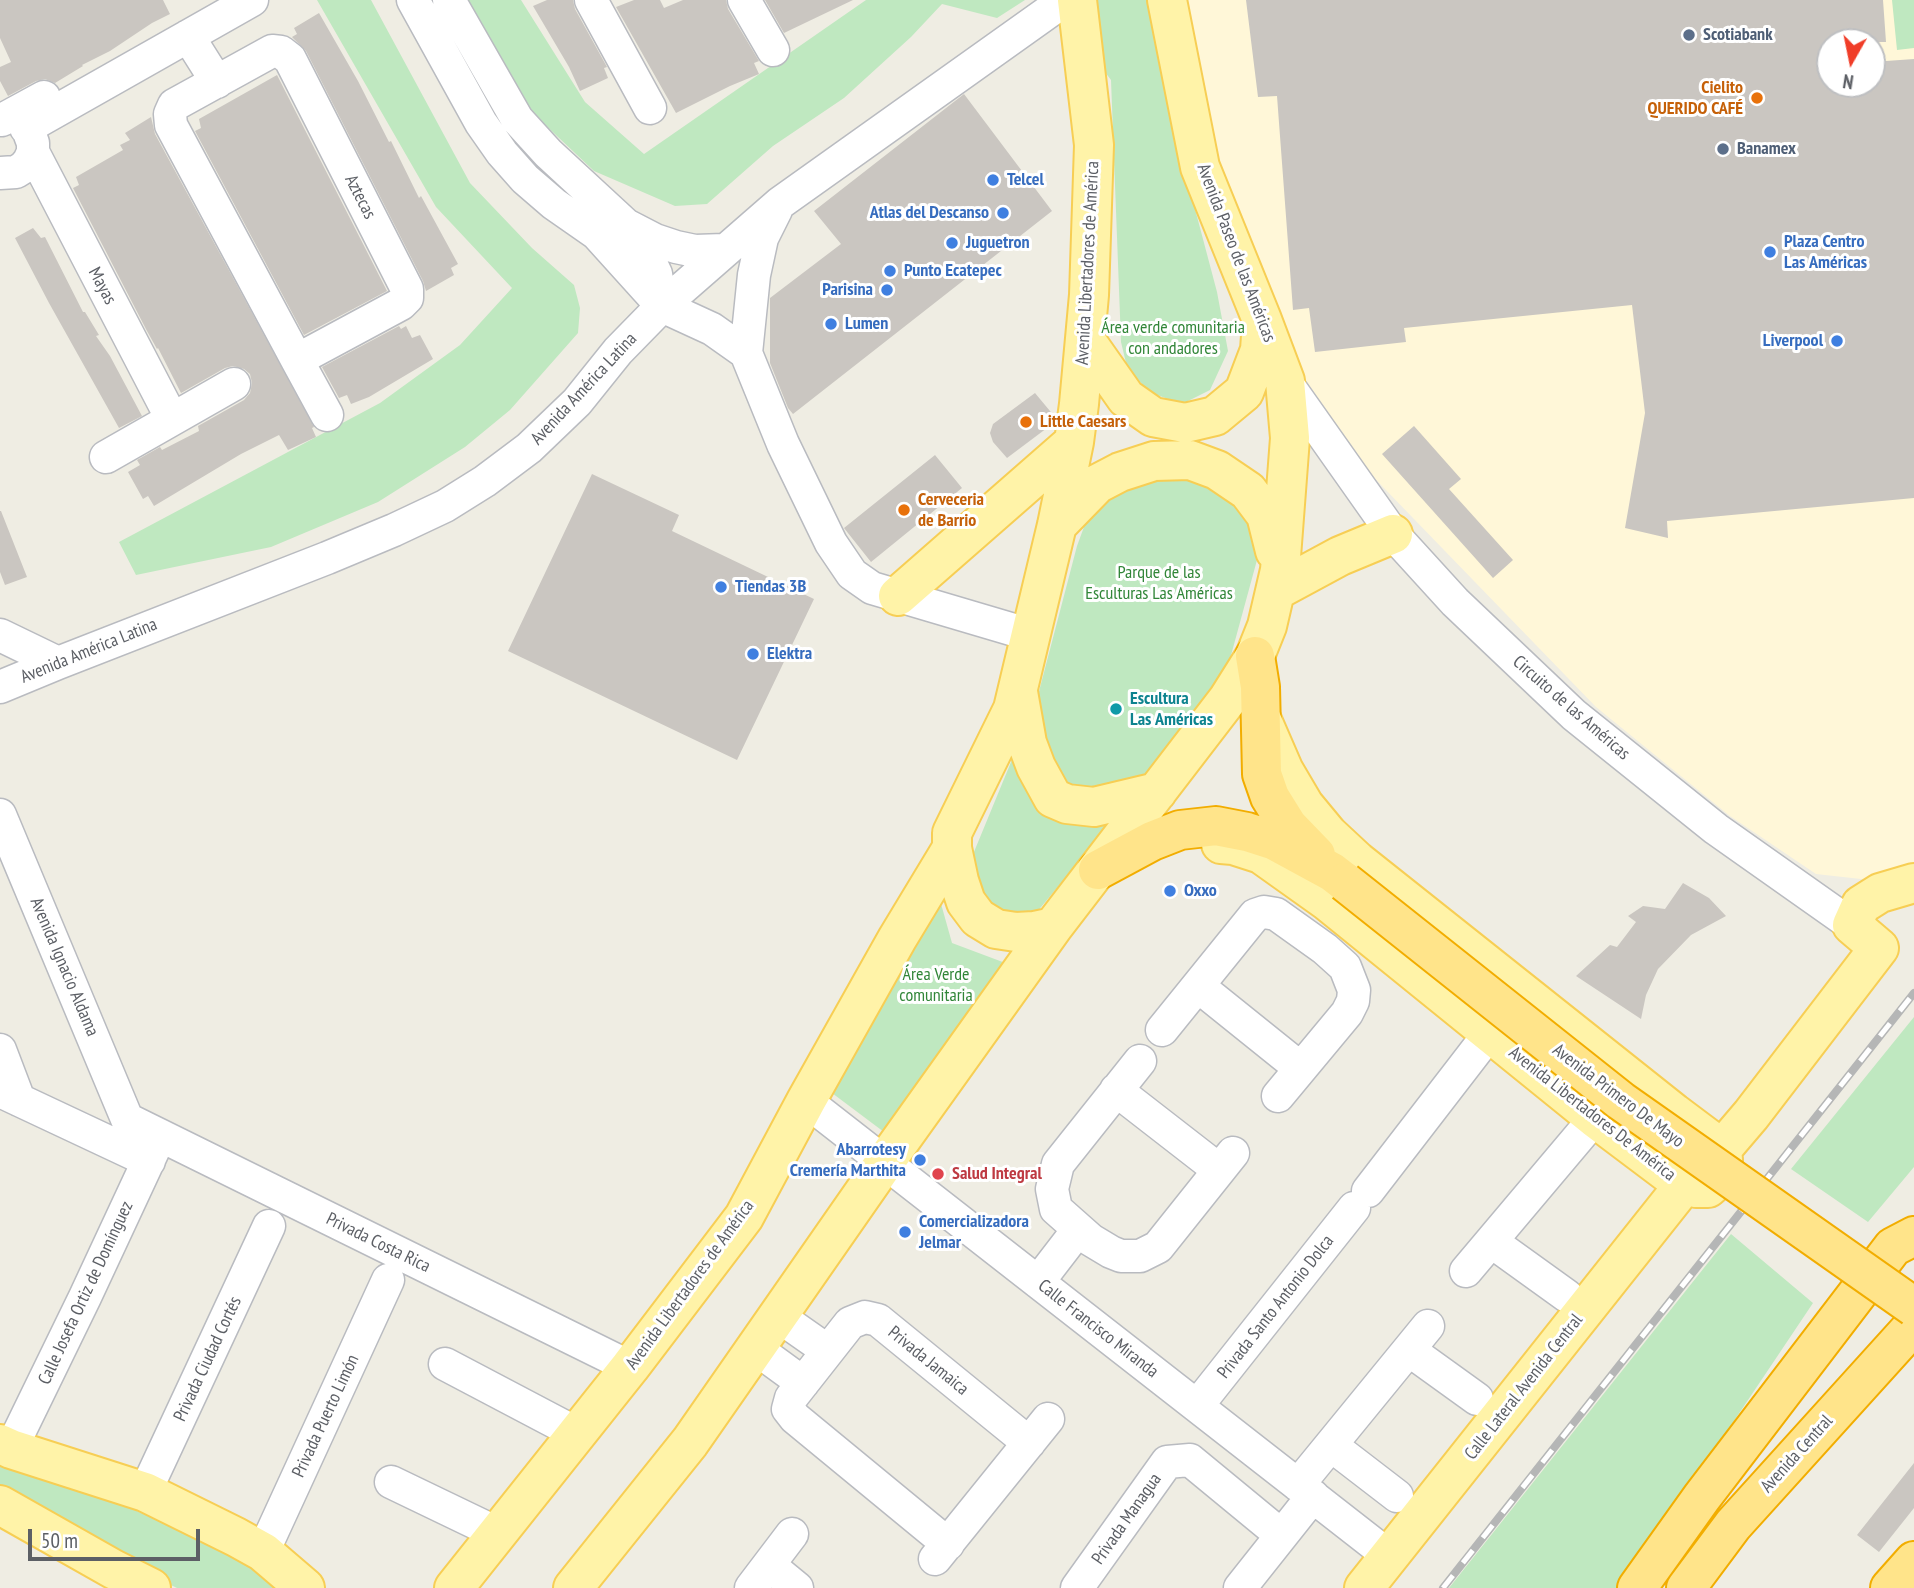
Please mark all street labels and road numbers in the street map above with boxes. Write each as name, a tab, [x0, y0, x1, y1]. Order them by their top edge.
street label: Avenida Libertadores de América	[1072, 161, 1104, 365]
street label: Avenida Paseo de las Américas	[1192, 161, 1280, 345]
street label: Aztecas	[340, 171, 380, 223]
street label: Mayas	[83, 264, 121, 308]
street label: Avenida América Latina	[527, 329, 641, 449]
street label: Avenida América Latina	[18, 614, 160, 688]
street label: Circuito de las Américas	[1508, 651, 1634, 765]
street label: Avenida Ignacio Aldama	[25, 894, 103, 1040]
street label: Avenida Primero De Mayo	[1548, 1040, 1688, 1152]
street label: Avenida Libertadores De América	[1504, 1042, 1680, 1186]
street label: Avenida Libertadores de América	[621, 1196, 759, 1374]
street label: Calle Josefa Ortiz de Domínguez	[34, 1198, 138, 1388]
street label: Privada Costa Rica	[322, 1208, 434, 1278]
street label: Privada Santo Antonio Dolca	[1213, 1231, 1339, 1383]
street label: Calle Francisco Miranda	[1034, 1275, 1162, 1383]
street label: Privada Ciudad Cortés	[170, 1293, 246, 1425]
street label: Calle Lateral Avenida Central	[1460, 1310, 1588, 1464]
street label: Privada Jamaica	[883, 1322, 973, 1400]
street label: Privada Puerto Limón	[288, 1351, 364, 1481]
street label: Avenida Central	[1756, 1411, 1838, 1497]
street label: Privada Managua	[1088, 1469, 1166, 1569]

